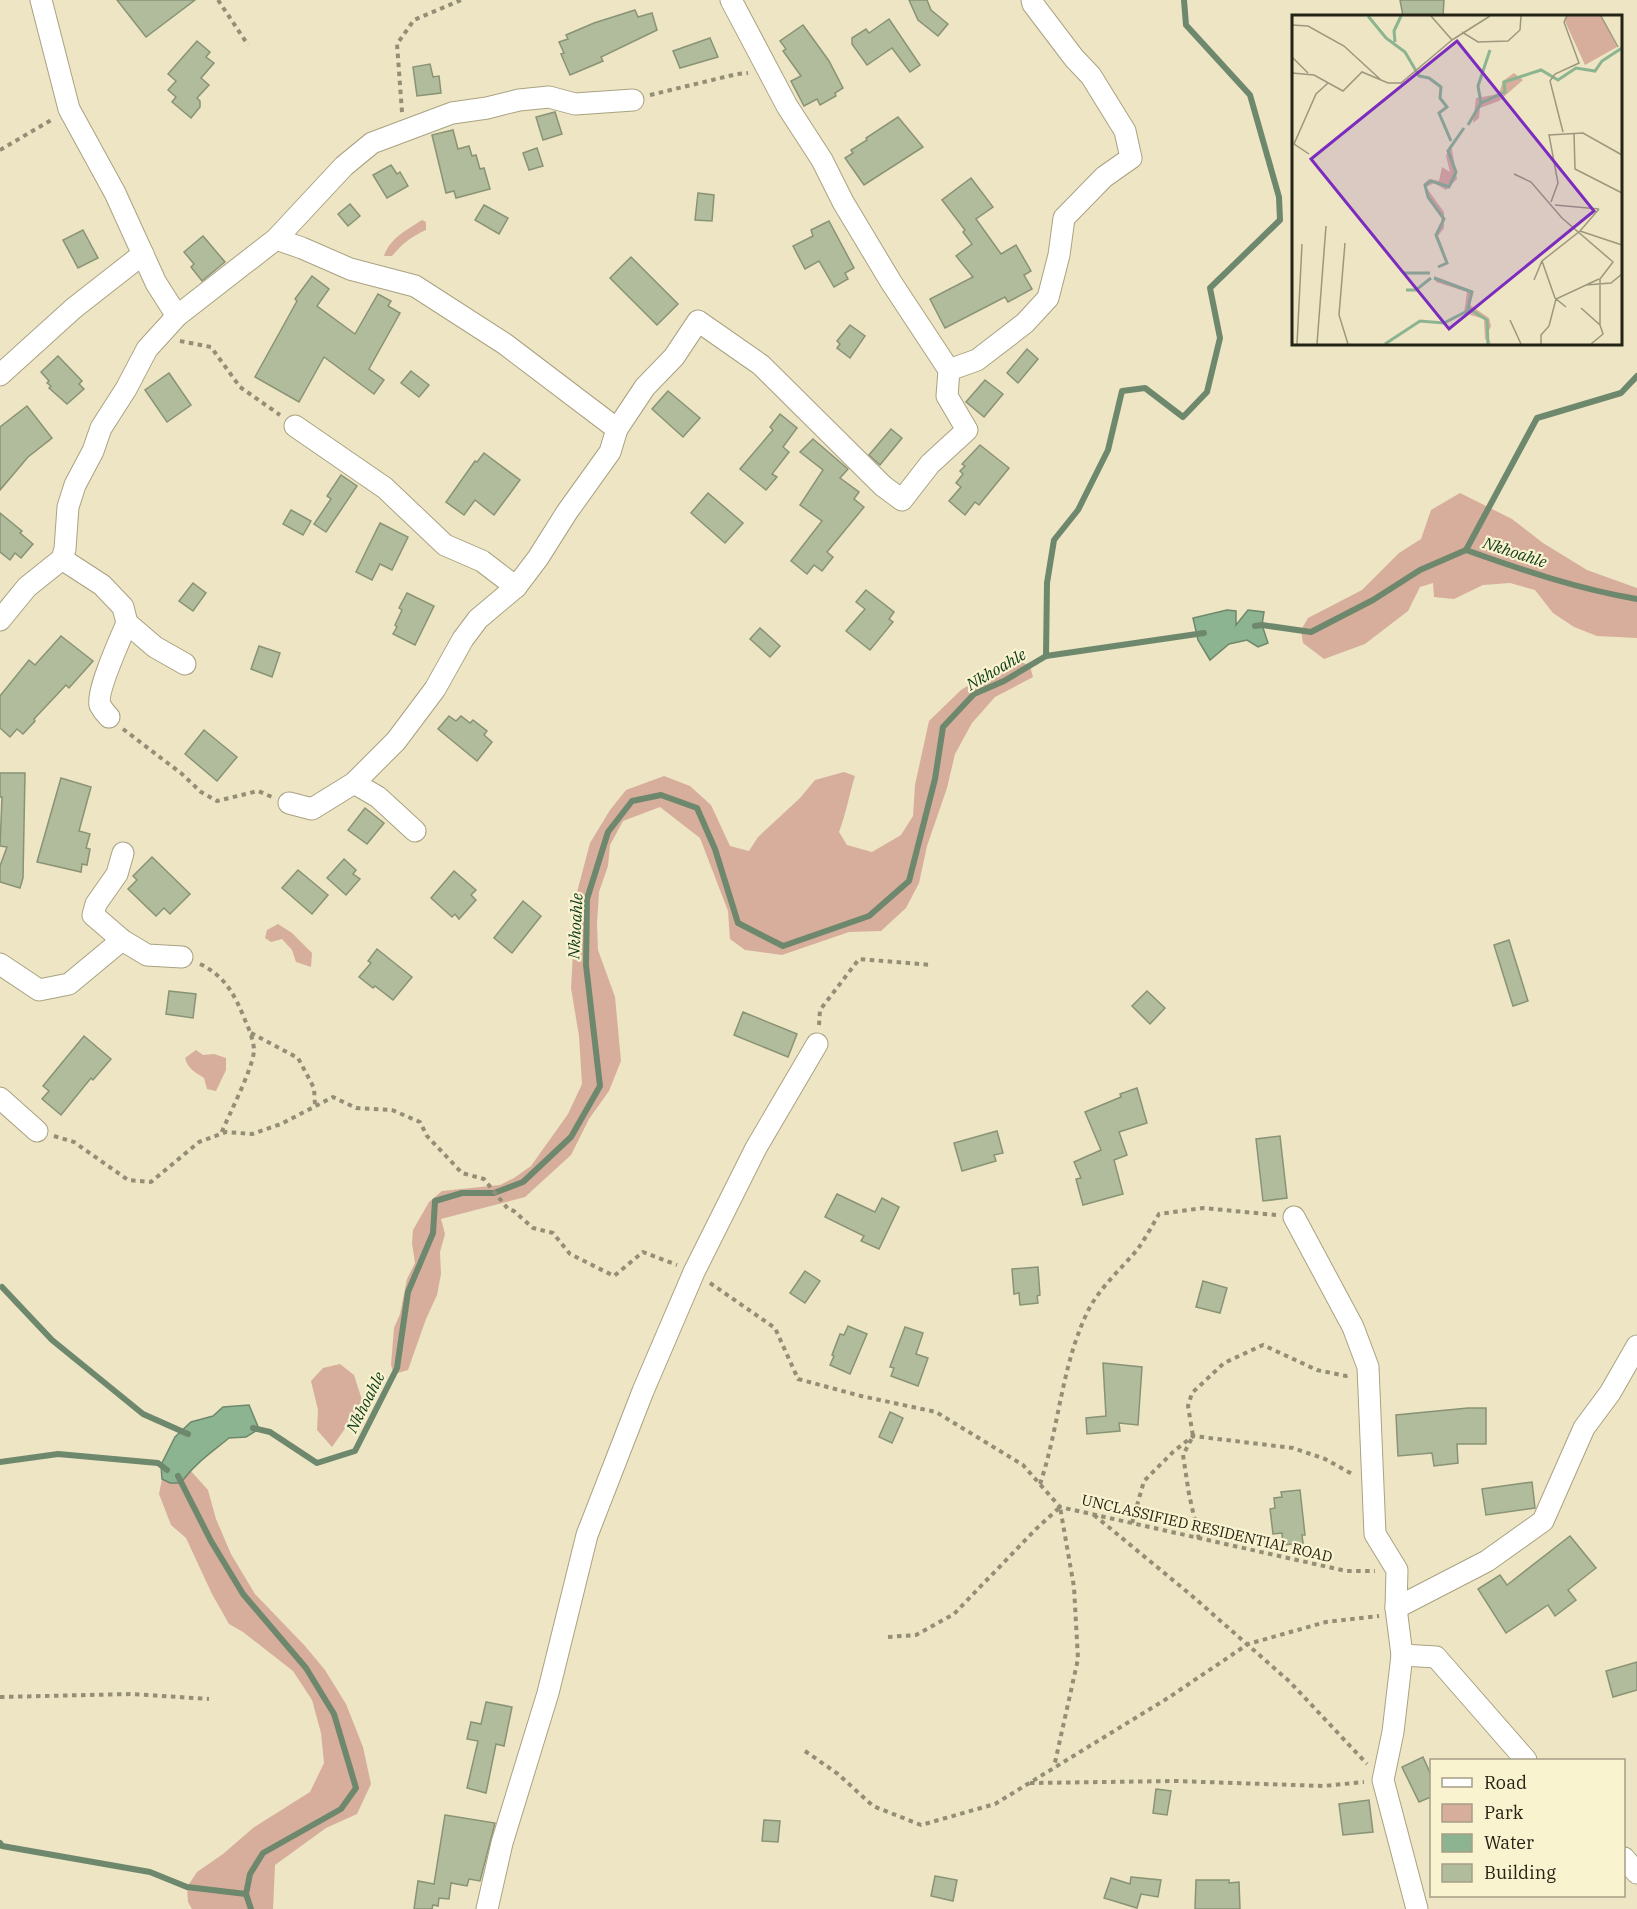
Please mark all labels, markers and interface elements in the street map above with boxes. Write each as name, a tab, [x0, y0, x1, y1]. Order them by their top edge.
inset map	[1292, 15, 1622, 345]
water label: Nkhoahle	[1480, 532, 1549, 572]
water label: Nkhoahle	[962, 644, 1029, 695]
water label: Nkhoahle	[563, 893, 587, 960]
water label: Nkhoahle	[341, 1368, 389, 1437]
street label: UNCLASSIFIED RESIDENTIAL ROAD	[1080, 1490, 1334, 1566]
legend	[1430, 1759, 1625, 1897]
text: Road	[1484, 1771, 1527, 1794]
text: Park	[1484, 1801, 1524, 1824]
text: Water	[1484, 1831, 1534, 1854]
text: Building	[1484, 1861, 1556, 1884]

